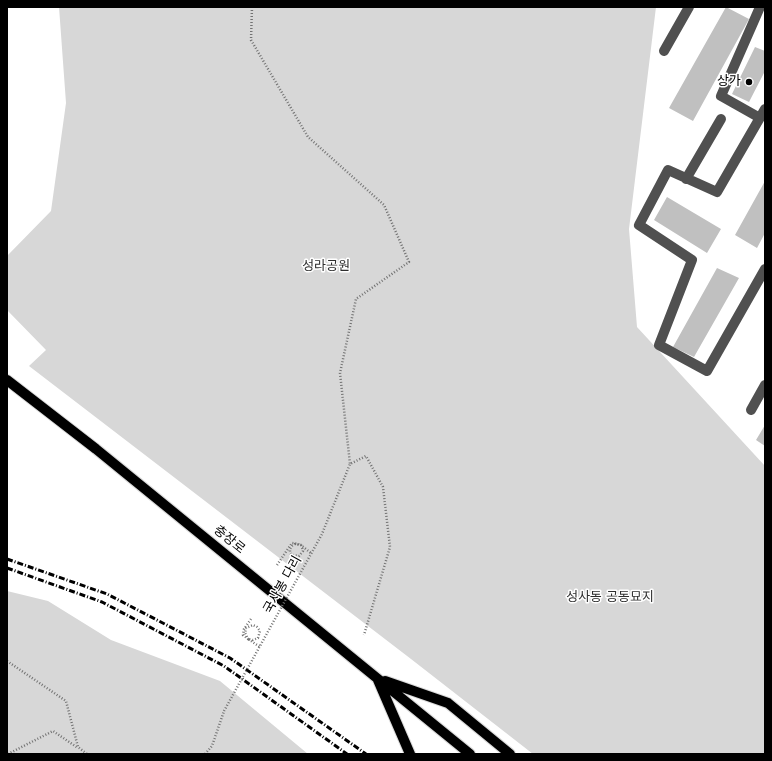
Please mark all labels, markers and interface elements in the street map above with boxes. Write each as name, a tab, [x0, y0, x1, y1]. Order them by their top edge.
place label: 상가	[717, 74, 741, 90]
marker: 상가	[744, 77, 754, 87]
park label: 성라공원	[302, 259, 350, 275]
street label: 충장로	[210, 523, 248, 557]
street label: 국사봉 다리	[261, 553, 305, 617]
park label: 성사동 공동묘지	[566, 590, 654, 606]

